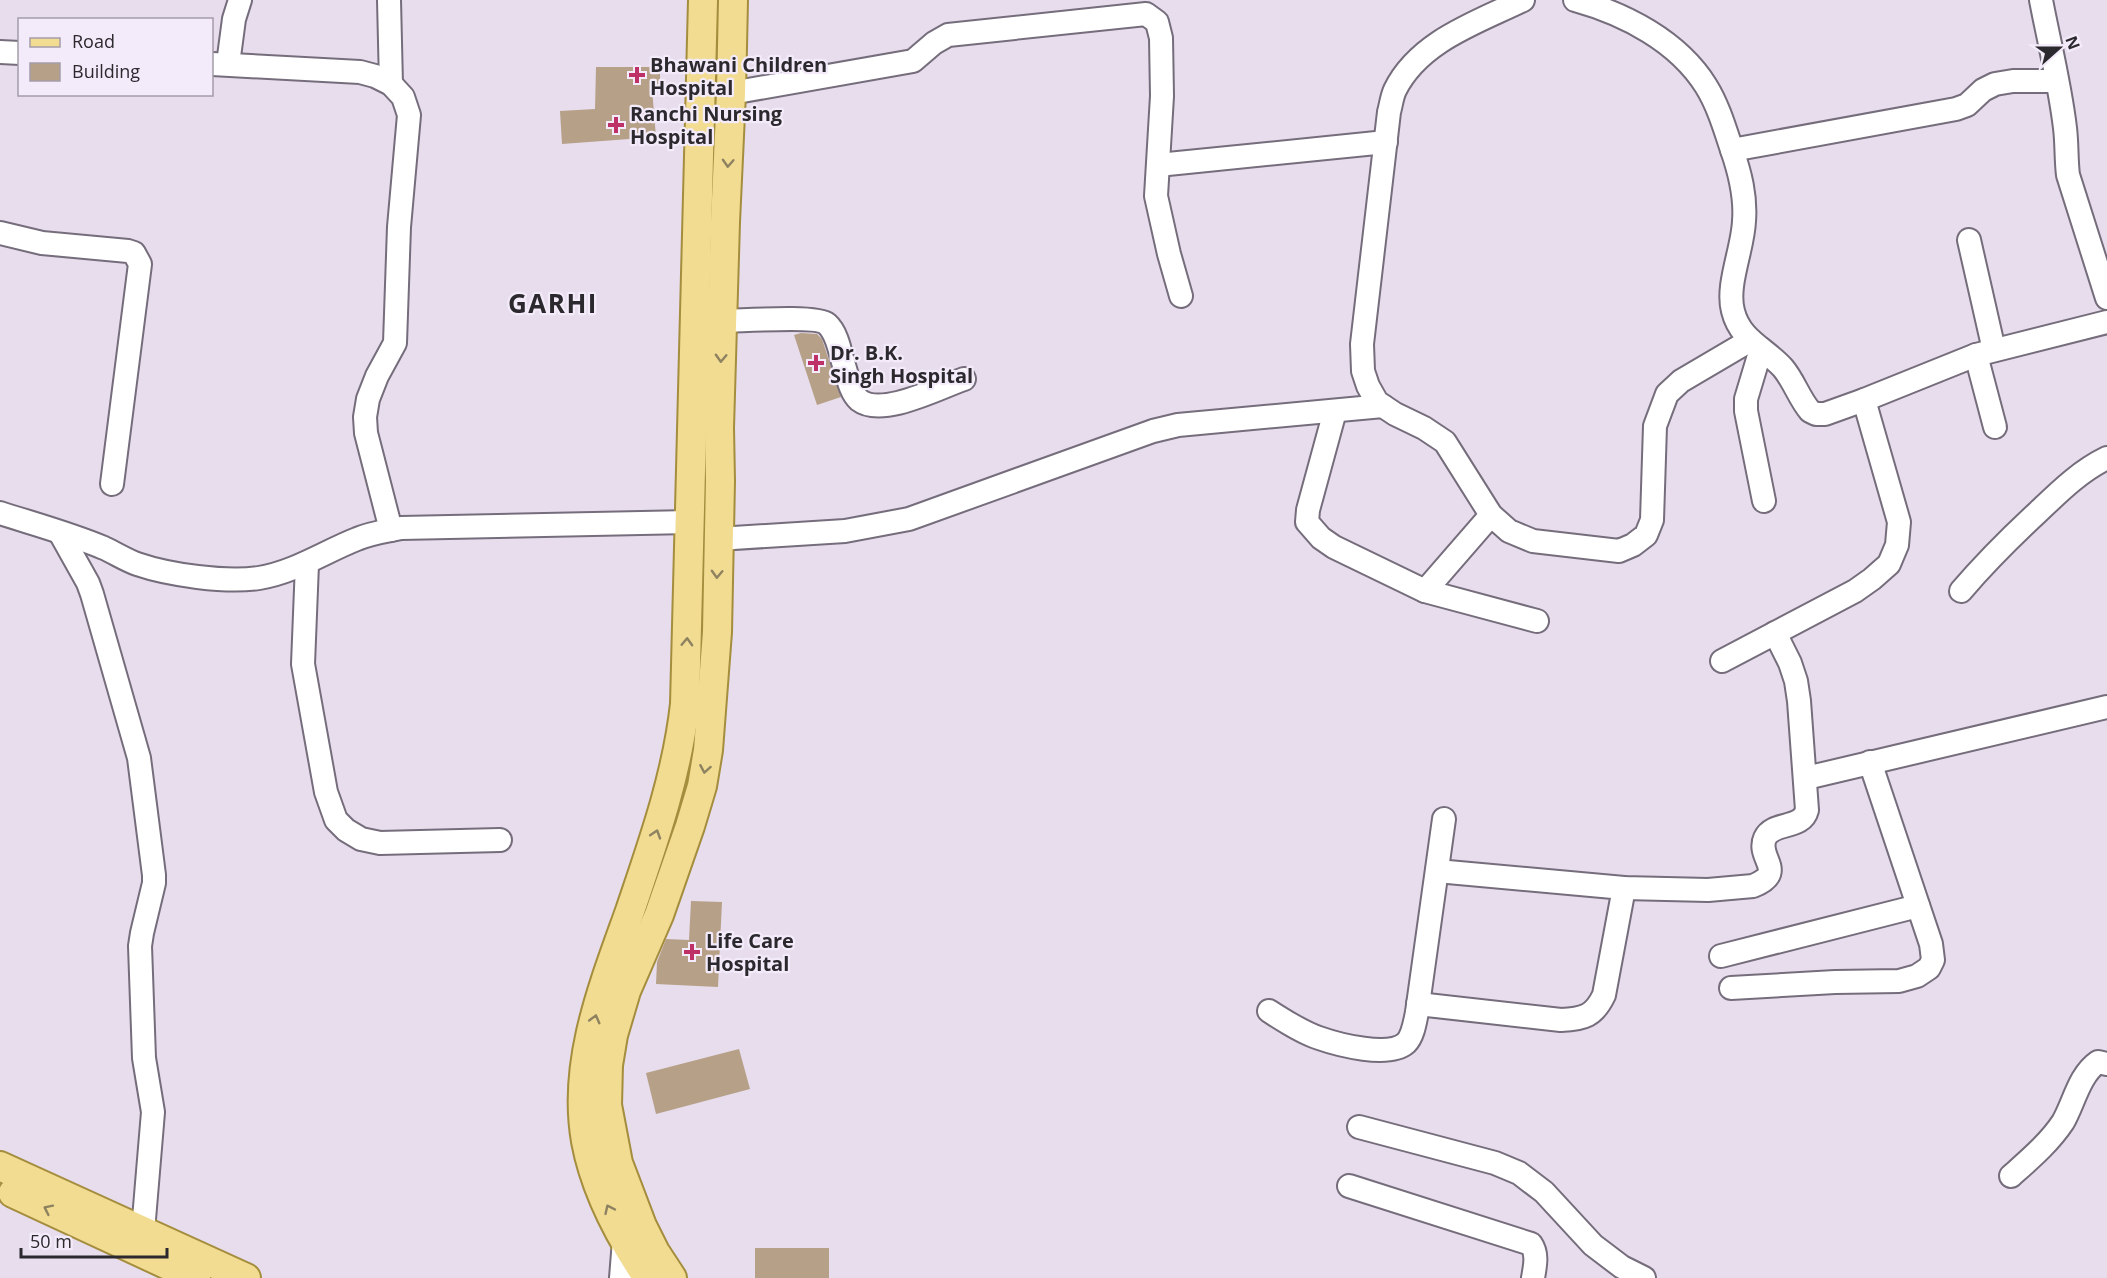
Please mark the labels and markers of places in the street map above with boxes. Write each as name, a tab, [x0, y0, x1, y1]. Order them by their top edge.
place label: Bhawani Children Hospital	[650, 51, 827, 101]
marker: Bhawani Children Hospital	[628, 66, 646, 84]
place label: Ranchi Nursing Hospital	[630, 100, 783, 150]
marker: Ranchi Nursing Hospital	[607, 116, 625, 134]
place label: Dr. B.K. Singh Hospital	[830, 339, 973, 389]
marker: Dr. B.K. Singh Hospital	[807, 354, 825, 372]
place label: Life Care Hospital	[706, 927, 794, 977]
marker: Life Care Hospital	[683, 943, 701, 961]

